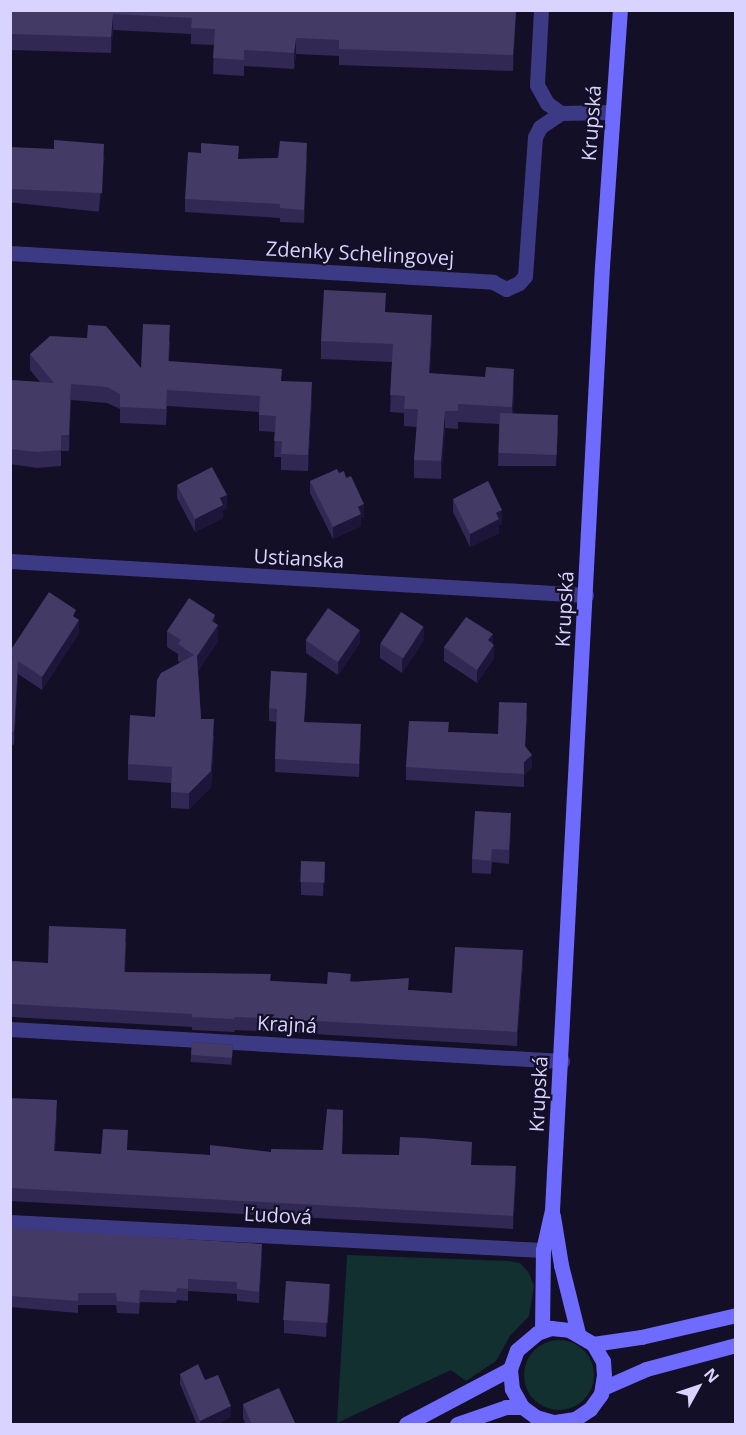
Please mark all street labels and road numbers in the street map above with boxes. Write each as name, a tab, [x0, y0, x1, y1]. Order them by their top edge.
street label: Krupská	[576, 84, 606, 162]
street label: Zdenky Schelingovej	[265, 236, 455, 270]
street label: Ustianska	[253, 544, 345, 572]
street label: Krupská	[550, 570, 578, 648]
street label: Krajná	[256, 1010, 318, 1038]
street label: Krupská	[524, 1055, 552, 1133]
street label: Ľudová	[243, 1201, 313, 1229]

